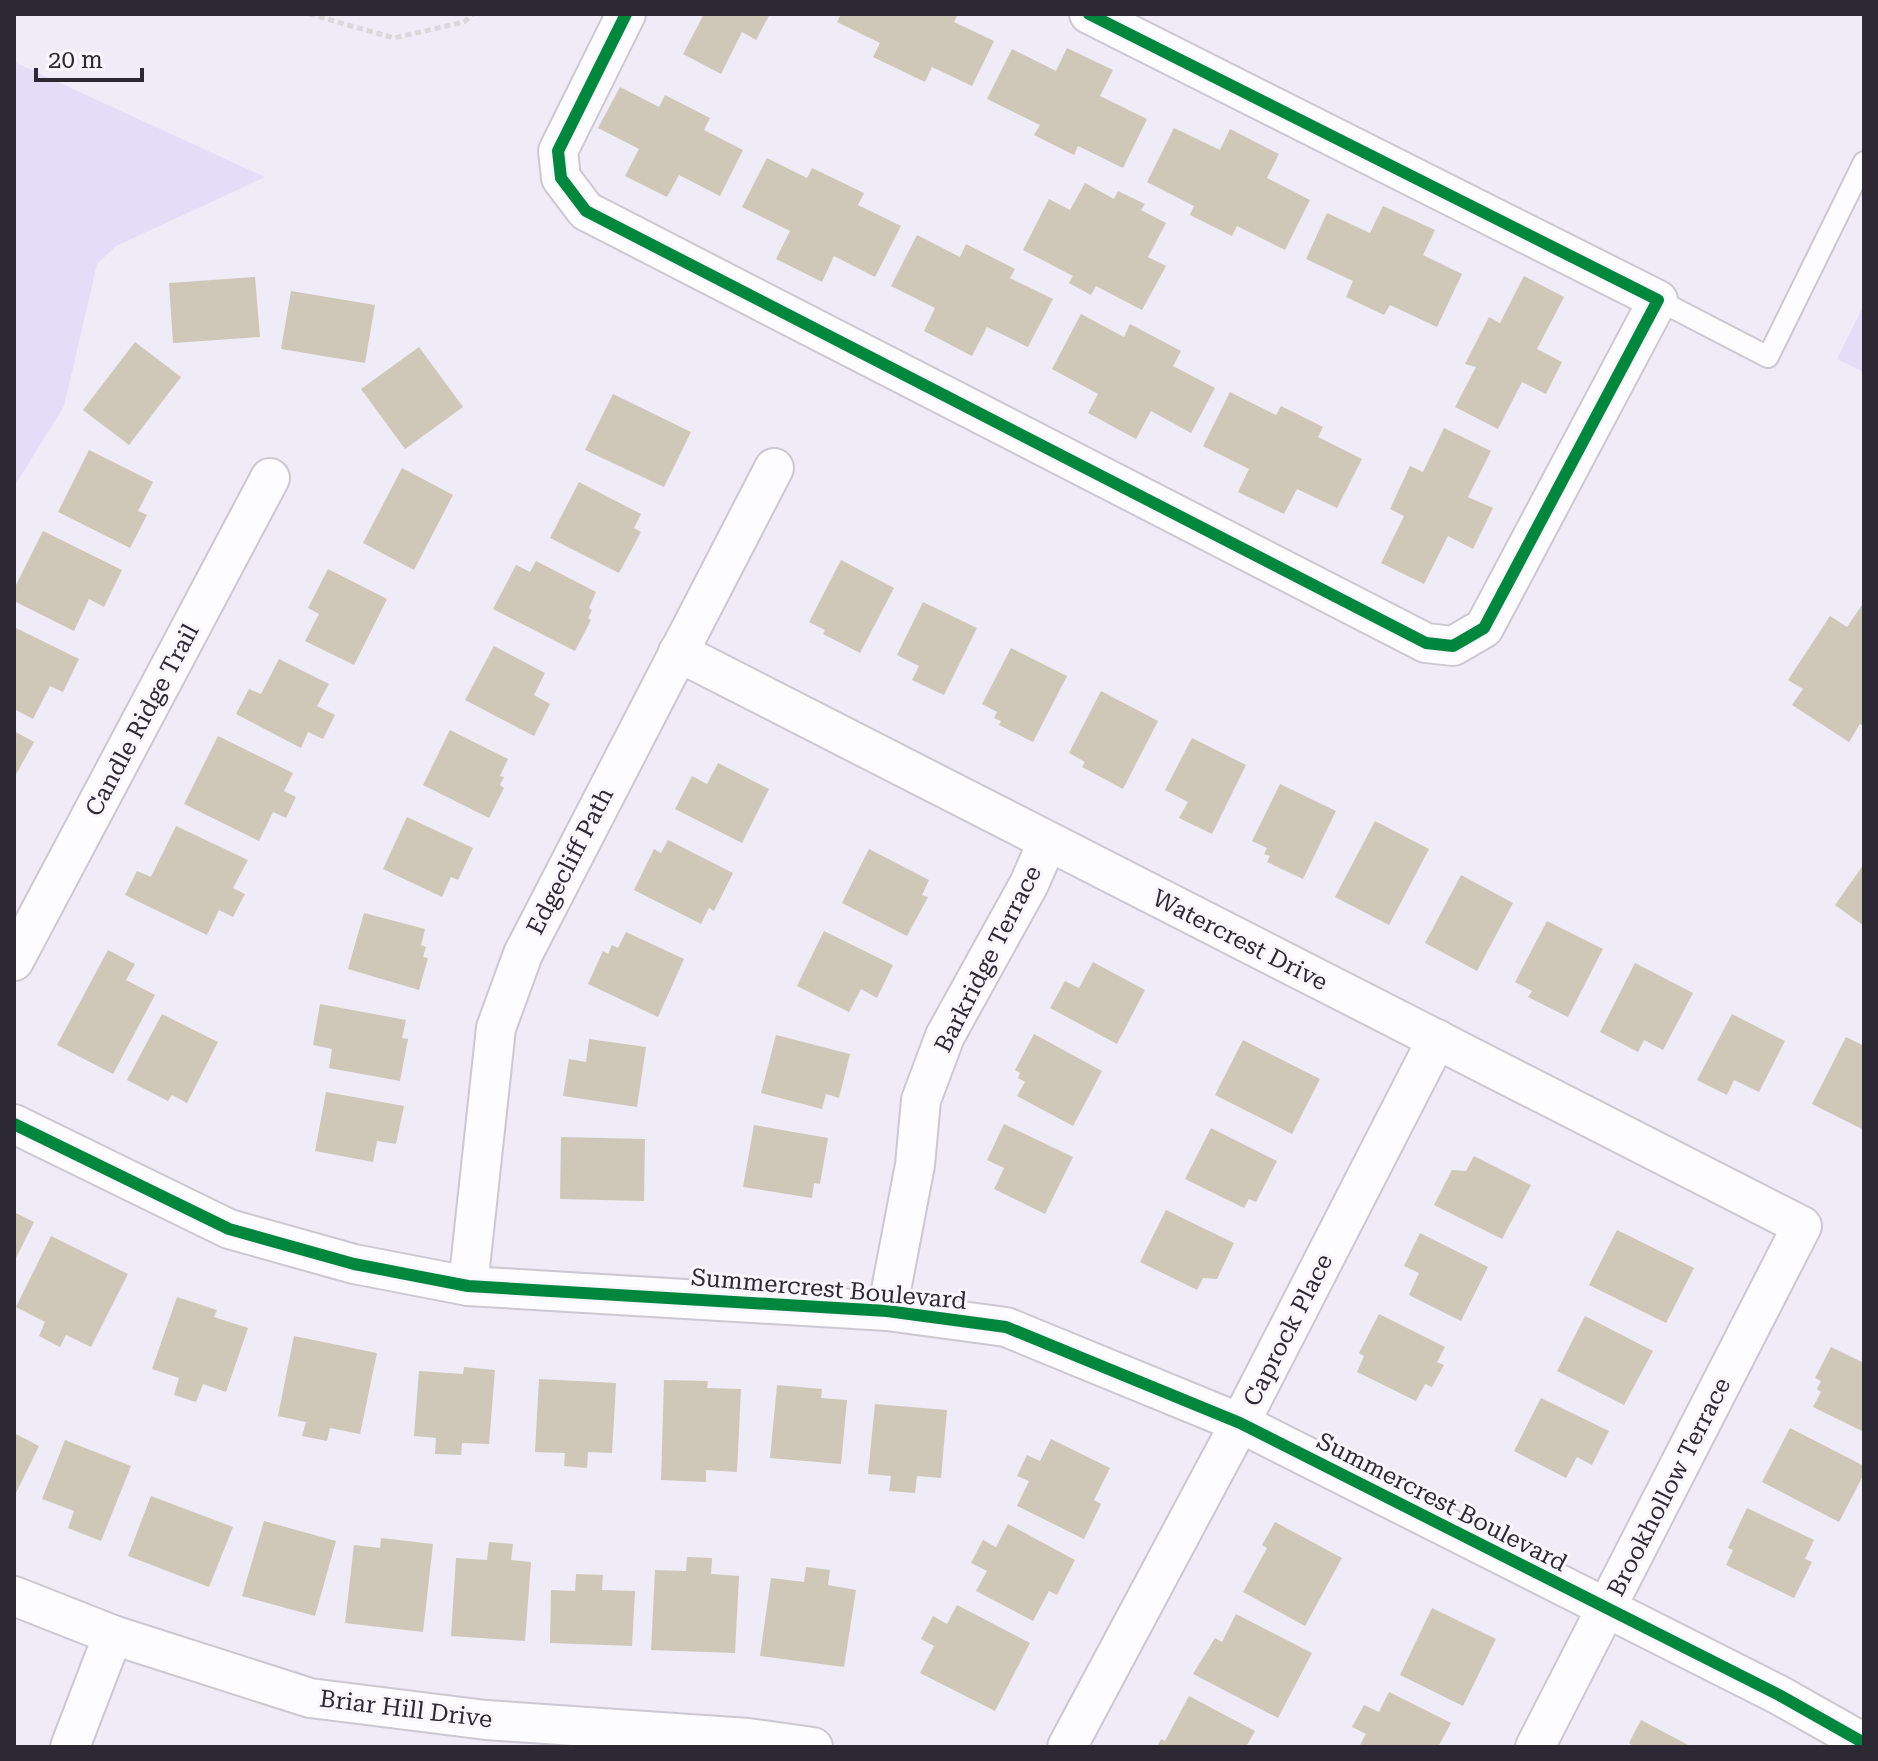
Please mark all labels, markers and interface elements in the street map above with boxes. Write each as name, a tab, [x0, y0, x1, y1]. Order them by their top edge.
scale bar	[36, 32, 142, 82]
text: 20 m	[48, 46, 103, 74]
street label: Candle Ridge Trail	[80, 619, 204, 821]
street label: Edgecliff Path	[521, 783, 619, 939]
street label: Barkridge Terrace	[929, 861, 1047, 1057]
street label: Watercrest Drive	[1148, 884, 1332, 996]
street label: Caprock Place	[1238, 1249, 1338, 1411]
street label: Summercrest Boulevard	[690, 1263, 968, 1315]
street label: Brookhollow Terrace	[1602, 1373, 1736, 1601]
street label: Summercrest Boulevard	[1312, 1427, 1572, 1577]
street label: Briar Hill Drive	[318, 1685, 494, 1733]

